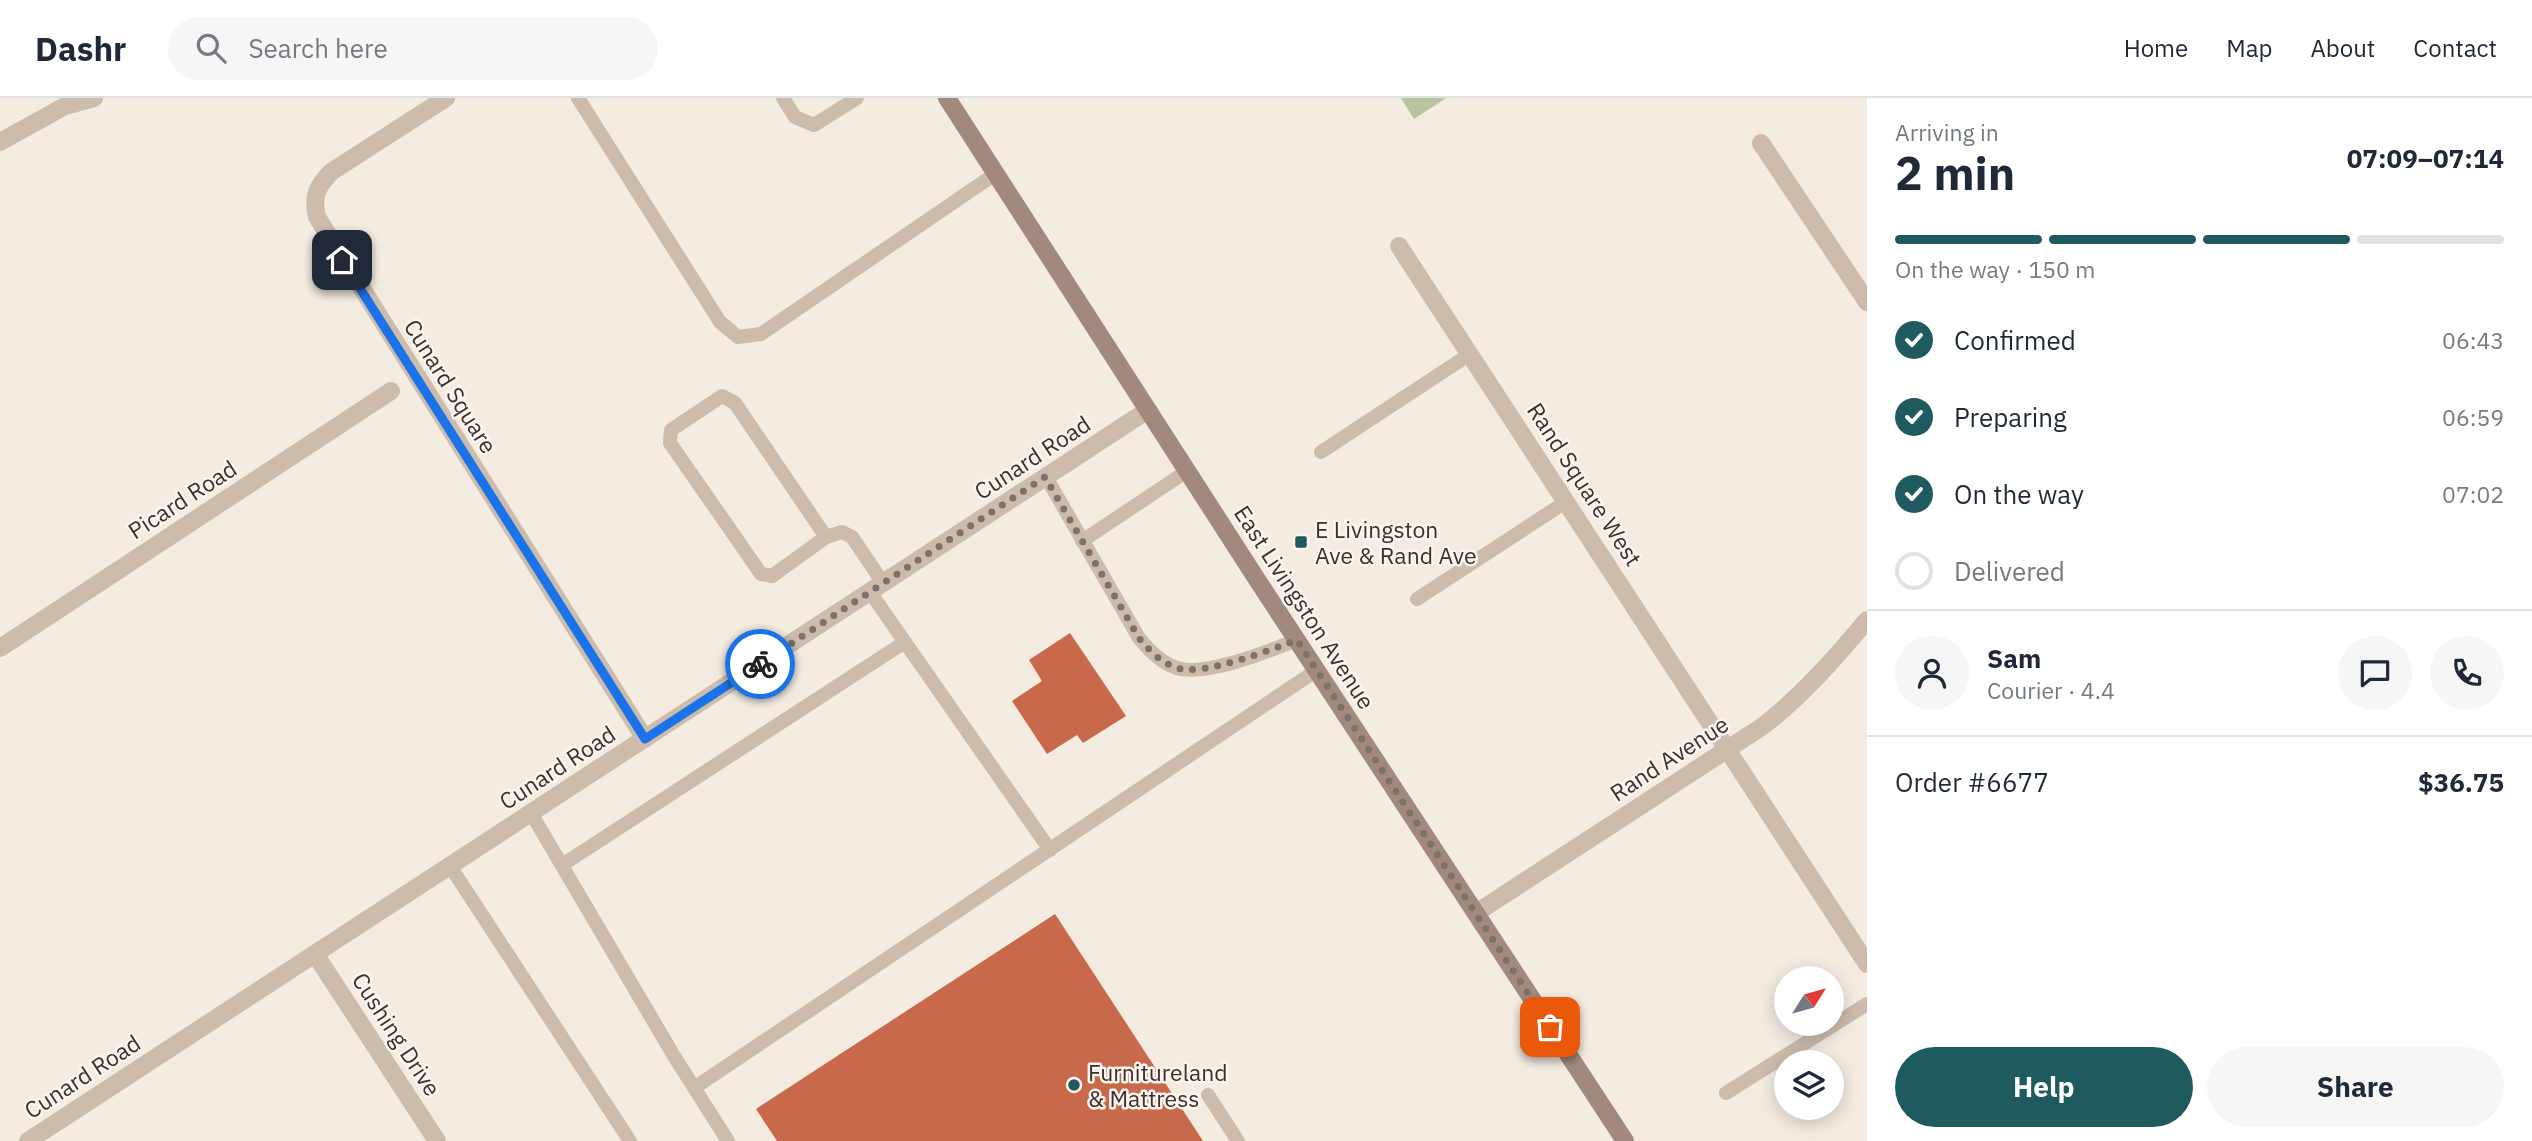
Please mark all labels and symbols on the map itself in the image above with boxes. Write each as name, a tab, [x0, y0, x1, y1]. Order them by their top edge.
pin	[312, 230, 372, 290]
street label: Cunard Square	[398, 313, 504, 459]
street label: Rand Square West	[1521, 397, 1649, 571]
street label: Cunard Road	[968, 408, 1096, 506]
street label: Picard Road	[122, 453, 242, 545]
street label: East Livingston Avenue	[1228, 499, 1382, 715]
place label: E Livingston Ave & Rand Ave	[1315, 514, 1477, 570]
marker: E Livingston Ave & Rand Ave	[1293, 534, 1309, 550]
courier	[725, 629, 795, 699]
street label: Rand Avenue	[1604, 709, 1734, 807]
street label: Cunard Road	[493, 718, 621, 816]
north arrow	[1774, 966, 1844, 1036]
street label: Cushing Drive	[346, 967, 448, 1101]
pin	[1520, 997, 1580, 1057]
street label: Cunard Road	[18, 1027, 146, 1125]
place label: Furnitureland & Mattress	[1088, 1057, 1228, 1113]
marker: Furnitureland & Mattress	[1066, 1077, 1082, 1093]

